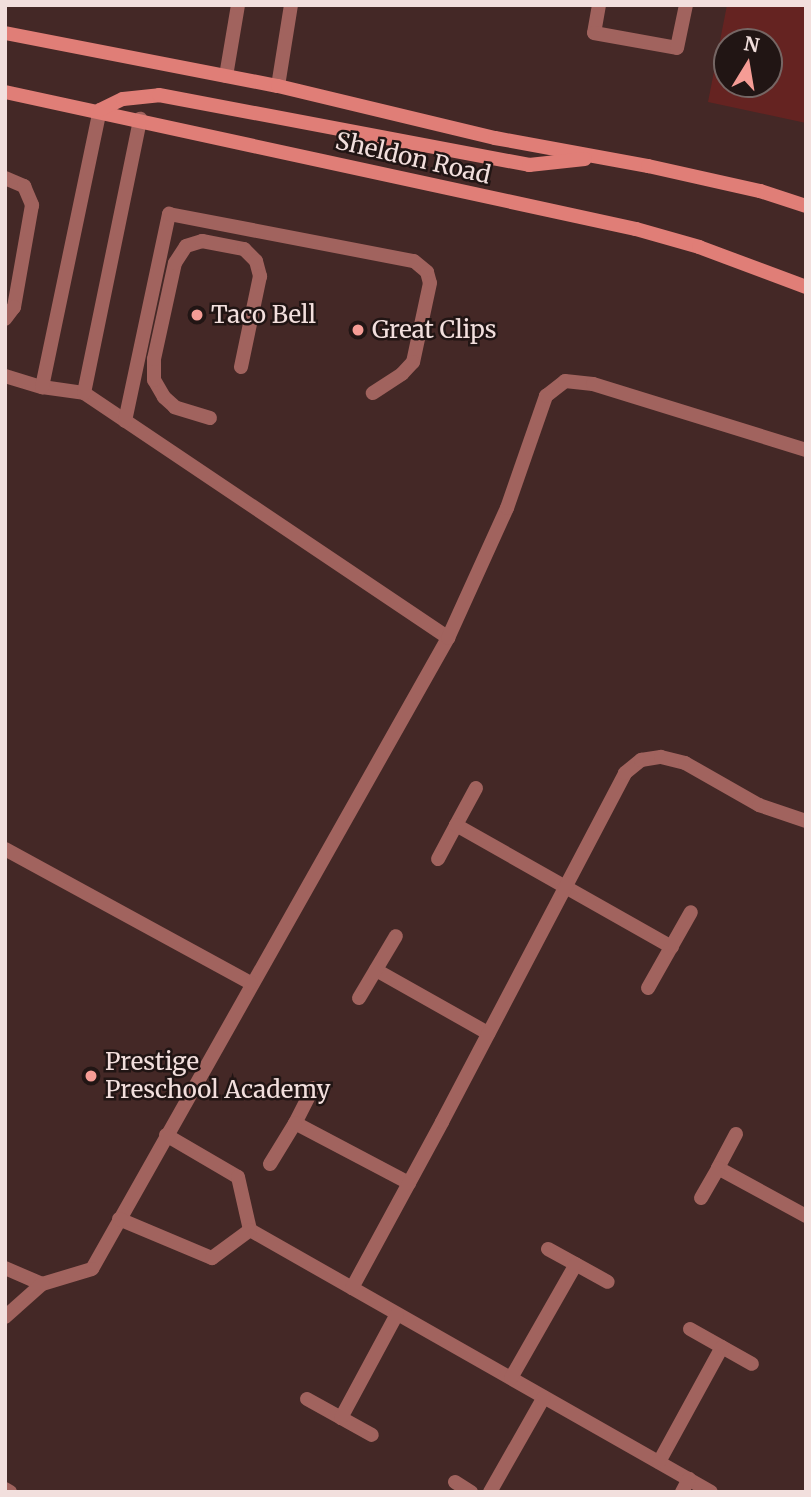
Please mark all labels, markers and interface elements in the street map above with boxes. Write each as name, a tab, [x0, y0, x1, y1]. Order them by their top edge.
north arrow	[713, 28, 783, 98]
text: N	[742, 31, 761, 58]
street label: Sheldon Road	[333, 126, 493, 190]
place label: Taco Bell	[211, 301, 316, 329]
marker: Taco Bell	[189, 307, 205, 323]
place label: Great Clips	[372, 316, 496, 344]
marker: Great Clips	[350, 322, 366, 338]
place label: Prestige Preschool Academy	[105, 1048, 330, 1104]
marker: Prestige Preschool Academy	[83, 1068, 99, 1084]

